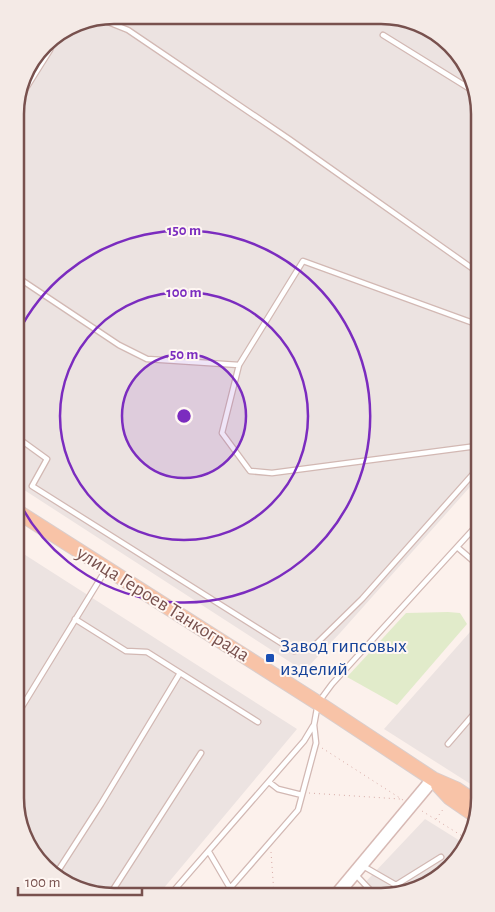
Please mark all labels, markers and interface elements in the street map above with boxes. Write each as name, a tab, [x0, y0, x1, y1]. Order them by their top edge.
text: 150 m	[167, 223, 201, 238]
text: 100 m	[166, 285, 202, 300]
text: 50 m	[170, 347, 198, 362]
centre of rings	[175, 407, 193, 425]
street label: улица Героев Танкограда	[72, 542, 253, 665]
place label: Завод гипсовых изделий	[280, 636, 407, 679]
marker: Завод гипсовых изделий	[264, 652, 276, 664]
scale bar	[18, 864, 141, 896]
text: 100 m	[25, 875, 60, 890]

